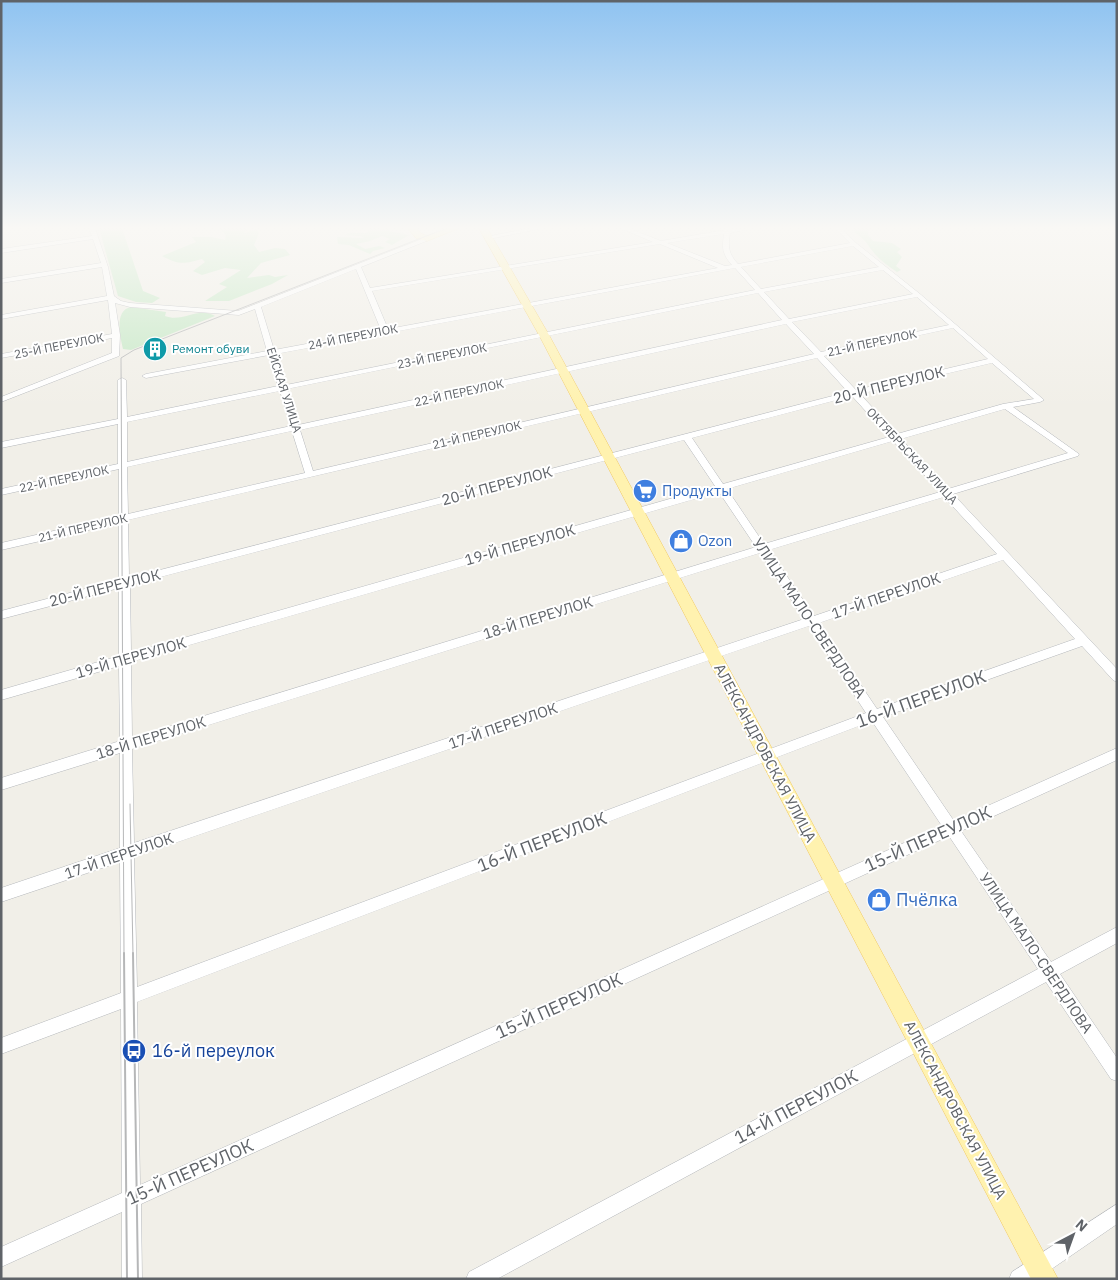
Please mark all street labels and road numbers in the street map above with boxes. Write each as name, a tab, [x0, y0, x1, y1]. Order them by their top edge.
street label: 24-Й ПЕРЕУЛОК	[307, 320, 399, 353]
street label: 21-Й ПЕРЕУЛОК	[826, 326, 918, 359]
street label: 25-Й ПЕРЕУЛОК	[13, 329, 105, 362]
street label: 23-Й ПЕРЕУЛОК	[396, 339, 488, 372]
street label: ЕЙСКАЯ УЛИЦА	[264, 345, 305, 435]
street label: 20-Й ПЕРЕУЛОК	[831, 361, 947, 408]
street label: 22-Й ПЕРЕУЛОК	[413, 376, 505, 409]
street label: ОКТЯБРЬСКАЯ УЛИЦА	[864, 404, 961, 507]
street label: 21-Й ПЕРЕУЛОК	[431, 417, 523, 452]
street label: 22-Й ПЕРЕУЛОК	[18, 462, 110, 495]
street label: 20-Й ПЕРЕУЛОК	[439, 462, 554, 509]
street label: 21-Й ПЕРЕУЛОК	[37, 510, 129, 545]
street label: 19-Й ПЕРЕУЛОК	[462, 520, 577, 569]
street label: УЛИЦА МАЛО-СВЕРДЛОВА	[749, 534, 871, 702]
street label: 20-Й ПЕРЕУЛОК	[47, 564, 163, 611]
street label: 17-Й ПЕРЕУЛОК	[829, 568, 943, 623]
street label: 18-Й ПЕРЕУЛОК	[481, 592, 595, 643]
street label: 19-Й ПЕРЕУЛОК	[73, 633, 188, 682]
street label: АЛЕКСАНДРОВСКАЯ УЛИЦА	[710, 660, 821, 846]
street label: 16-Й ПЕРЕУЛОК	[853, 664, 989, 733]
street label: 17-Й ПЕРЕУЛОК	[446, 698, 560, 753]
street label: 18-Й ПЕРЕУЛОК	[94, 712, 208, 763]
street label: 15-Й ПЕРЕУЛОК	[861, 800, 995, 877]
street label: 16-Й ПЕРЕУЛОК	[474, 806, 610, 877]
street label: 17-Й ПЕРЕУЛОК	[62, 828, 176, 883]
street label: УЛИЦА МАЛО-СВЕРДЛОВА	[976, 869, 1098, 1037]
street label: 15-Й ПЕРЕУЛОК	[492, 967, 626, 1044]
street label: АЛЕКСАНДРОВСКАЯ УЛИЦА	[900, 1017, 1011, 1203]
street label: 14-Й ПЕРЕУЛОК	[730, 1064, 862, 1149]
street label: 15-Й ПЕРЕУЛОК	[123, 1133, 257, 1210]

